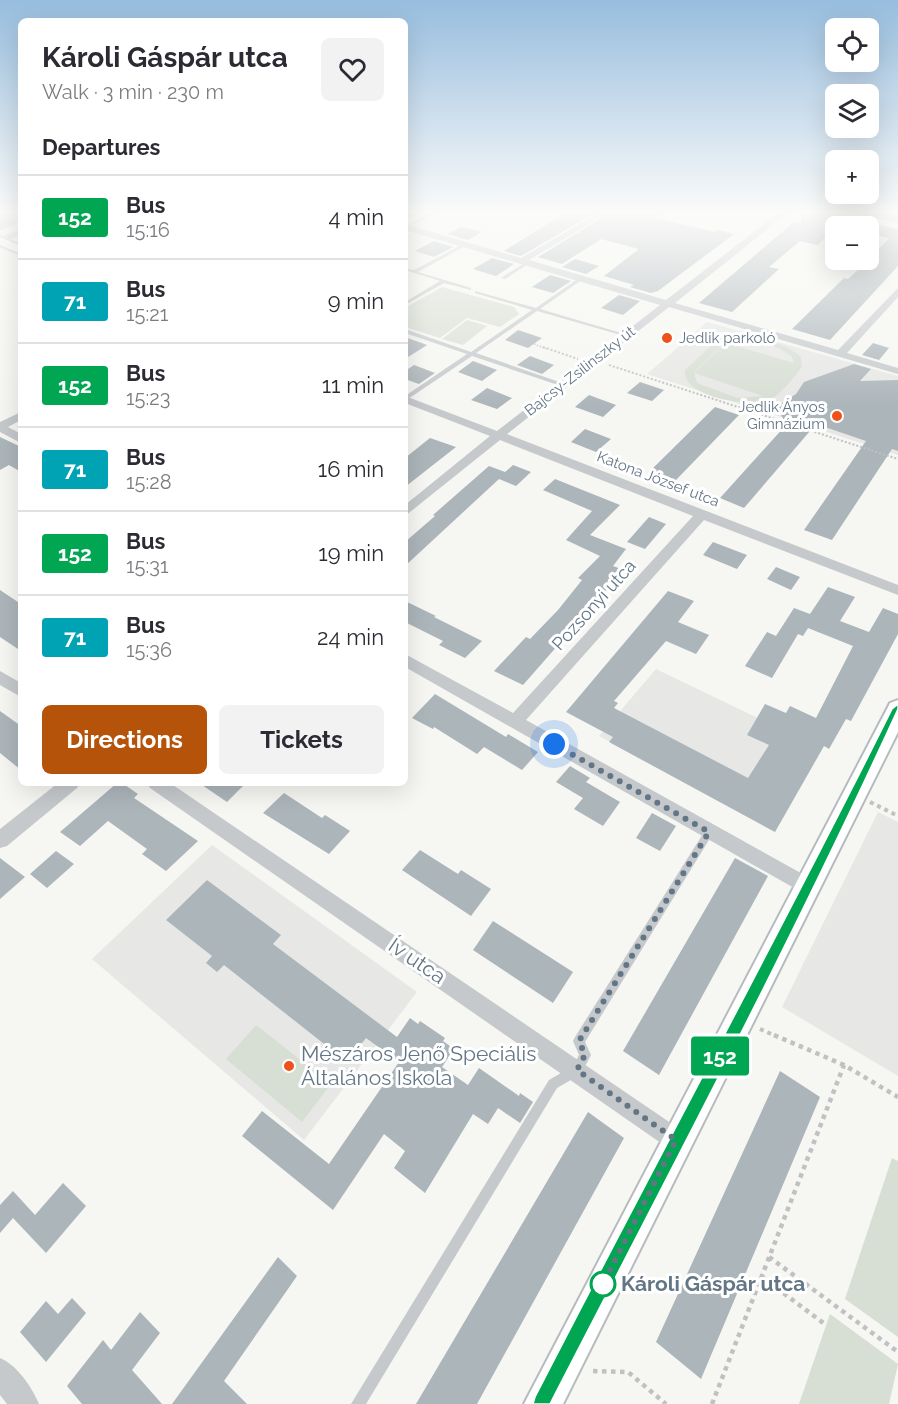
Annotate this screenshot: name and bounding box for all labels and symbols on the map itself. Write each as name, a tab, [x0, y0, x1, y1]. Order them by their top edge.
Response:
street label: Bajcsy-Zsilinszky út	[521, 322, 639, 420]
place label: Jedlik parkoló	[679, 329, 776, 347]
marker: Jedlik parkoló	[660, 331, 674, 345]
place label: Jedlik Ányos Gimnázium	[738, 398, 825, 433]
marker: Jedlik Ányos Gimnázium	[830, 409, 844, 423]
street label: Katona József utca	[594, 447, 722, 511]
street label: Pozsonyi utca	[547, 555, 640, 654]
your location	[539, 729, 569, 759]
street label: Ív utca	[384, 932, 451, 989]
line badge: 152	[686, 1036, 754, 1076]
place label: Mészáros Jenő Speciális Általános Iskola	[301, 1041, 536, 1090]
marker: Mészáros Jenő Speciális Általános Iskola	[282, 1059, 296, 1073]
marker: Károli Gáspár utca	[590, 1271, 616, 1297]
place label: Károli Gáspár utca	[621, 1271, 805, 1296]

